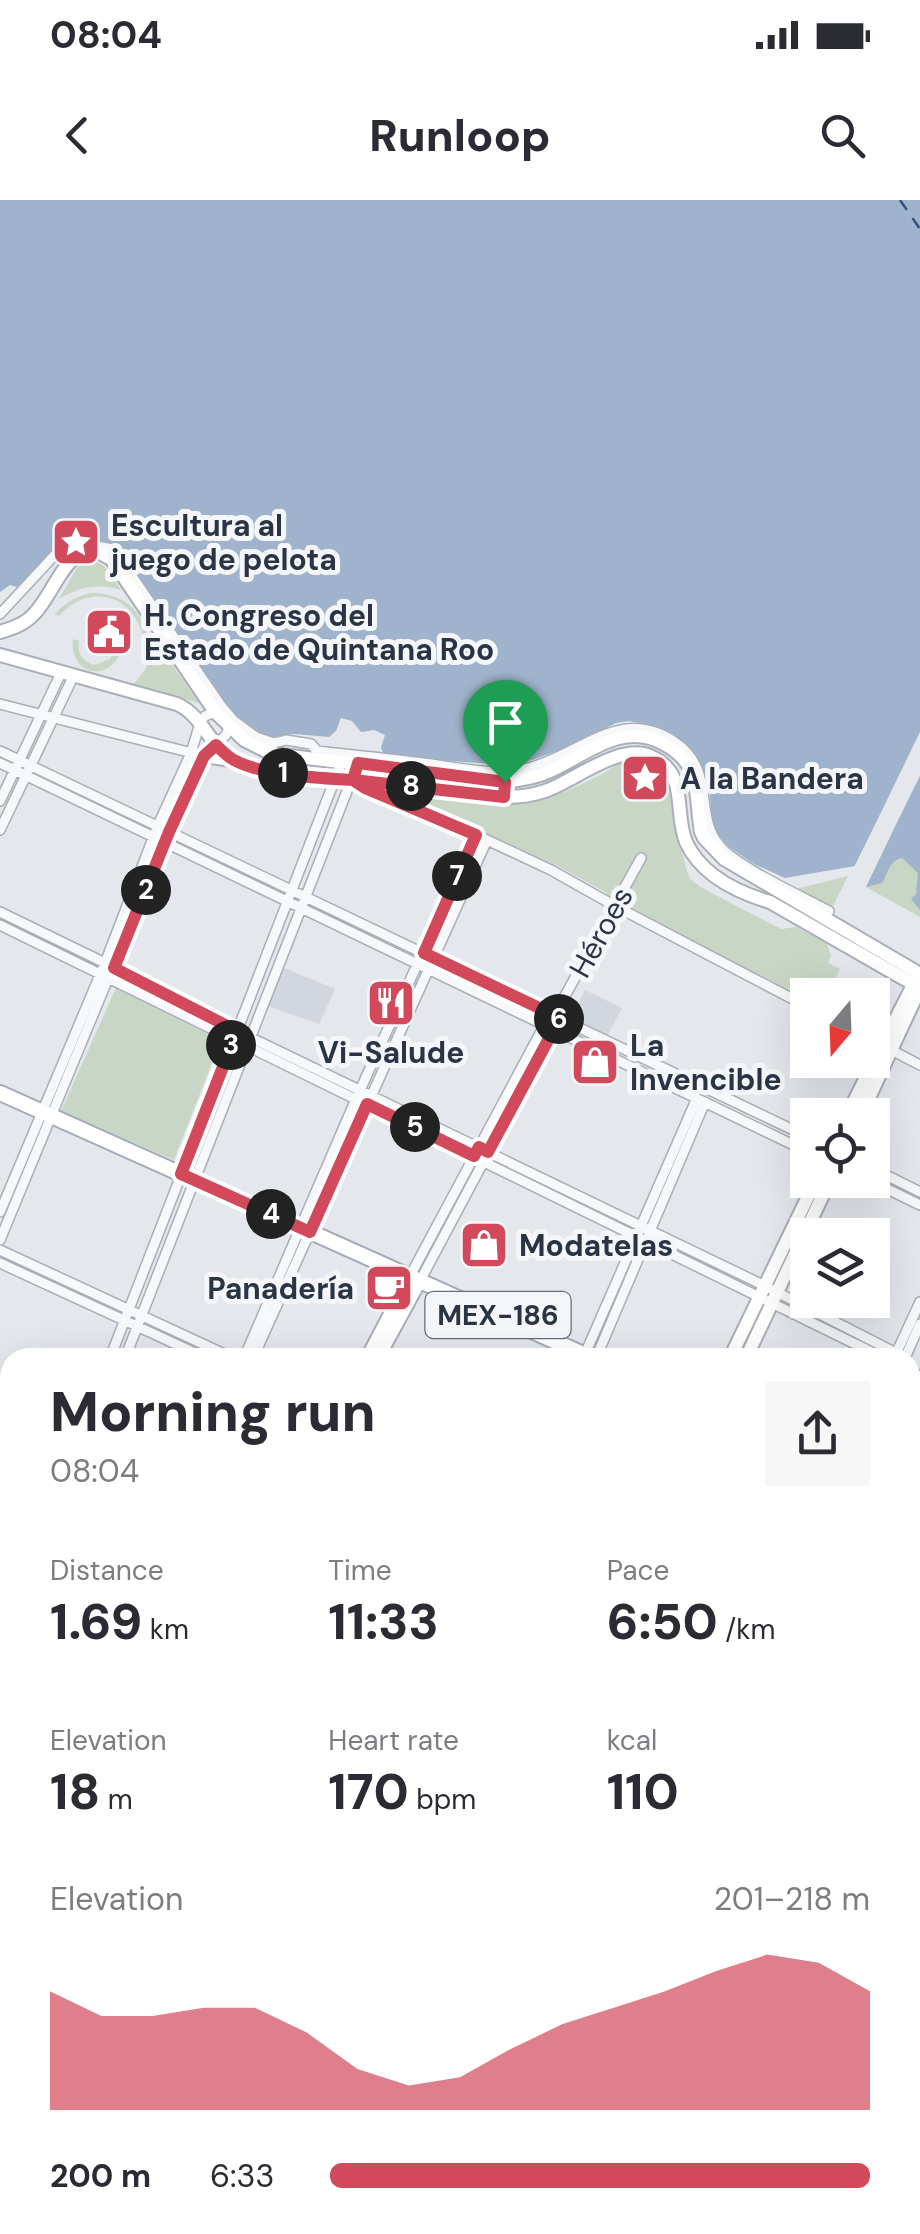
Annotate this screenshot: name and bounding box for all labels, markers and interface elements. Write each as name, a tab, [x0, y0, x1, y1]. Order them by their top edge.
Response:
text: 08:04	[50, 10, 162, 60]
text: Runloop	[369, 106, 551, 165]
icon: back	[50, 108, 105, 163]
icon: search	[815, 108, 870, 163]
place label: Escultura al juego de pelota	[110, 506, 337, 579]
place icon: Escultura al juego de pelota	[50, 516, 102, 568]
place label: H. Congreso del Estado de Quintana Roo	[144, 596, 494, 669]
public building icon: H. Congreso del Estado de Quintana Roo	[83, 606, 135, 658]
pin	[463, 680, 548, 783]
icon: arrive	[478, 695, 533, 750]
pin: 1	[258, 748, 308, 798]
place icon: A la Bandera	[619, 752, 671, 804]
text: 1	[278, 754, 288, 791]
place label: A la Bandera	[680, 759, 864, 798]
pin: 8	[386, 761, 436, 811]
text: 8	[402, 767, 420, 804]
pin: 7	[432, 851, 482, 901]
text: 7	[449, 857, 465, 894]
pin: 2	[121, 865, 171, 915]
text: 2	[138, 871, 154, 908]
street label: Héroes	[560, 880, 642, 984]
restaurant icon: Vi-Salude	[365, 977, 417, 1029]
north arrow	[790, 978, 890, 1078]
map controls	[790, 978, 890, 1318]
pin: 6	[534, 994, 584, 1044]
text: 6	[550, 1000, 568, 1037]
pin: 3	[206, 1020, 256, 1070]
text: 3	[223, 1026, 239, 1063]
place label: La Invencible	[630, 1026, 782, 1099]
place label: Vi-Salude	[318, 1033, 464, 1072]
shop icon: La Invencible	[569, 1036, 621, 1088]
button: locate	[790, 1098, 890, 1198]
pin: 5	[390, 1102, 440, 1152]
text: 5	[406, 1108, 424, 1145]
pin: 4	[246, 1189, 296, 1239]
text: 4	[262, 1195, 280, 1232]
button: layers	[790, 1218, 890, 1318]
shop icon: Modatelas	[458, 1219, 510, 1271]
place label: Modatelas	[519, 1226, 673, 1265]
cafe icon: Panadería	[363, 1262, 415, 1314]
place label: Panadería	[207, 1269, 354, 1308]
road number: MEX-186	[426, 1292, 570, 1338]
text: Morning run	[50, 1376, 376, 1448]
button: share	[765, 1381, 870, 1486]
text: 08:04	[50, 1450, 139, 1492]
text: Distance	[50, 1552, 164, 1589]
text: Time	[328, 1552, 392, 1589]
text: Pace	[607, 1552, 669, 1589]
text: 1.69	[50, 1589, 142, 1655]
text: 11:33	[328, 1589, 439, 1655]
text: 6:50	[607, 1589, 718, 1655]
text: km	[142, 1611, 189, 1648]
text: /km	[718, 1611, 775, 1648]
text: Elevation	[50, 1722, 167, 1759]
text: Heart rate	[328, 1722, 459, 1759]
text: kcal	[607, 1722, 657, 1759]
text: 18	[50, 1759, 100, 1825]
text: 170	[328, 1759, 409, 1825]
text: 110	[607, 1759, 679, 1825]
text: m	[100, 1781, 133, 1818]
text: bpm	[409, 1781, 476, 1818]
text: Elevation	[50, 1878, 183, 1920]
text: 201–218 m	[714, 1878, 870, 1920]
text: 200 m	[50, 2155, 151, 2197]
text: 6:33	[210, 2155, 274, 2197]

